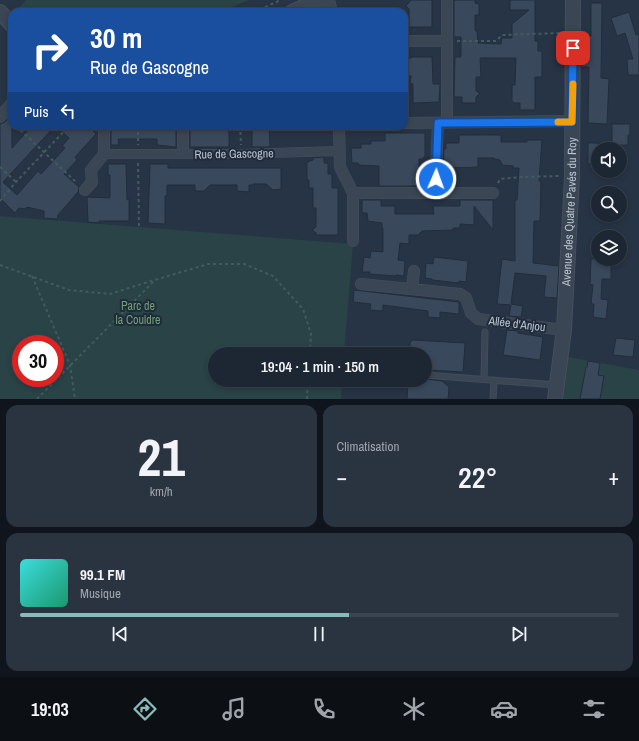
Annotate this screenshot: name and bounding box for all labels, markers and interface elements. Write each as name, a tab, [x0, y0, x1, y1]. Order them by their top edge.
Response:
text: 30 m	[90, 19, 142, 57]
icon: right	[24, 24, 76, 76]
pin	[556, 31, 590, 65]
icon: arrive	[562, 37, 584, 59]
text: Rue de Gascogne	[90, 55, 209, 80]
icon: left	[57, 100, 79, 122]
text: Puis	[24, 101, 49, 122]
street label: Avenue des Quatre Pavés du Roy	[558, 137, 580, 288]
map controls	[591, 142, 627, 266]
button: sound	[591, 142, 627, 178]
street label: Rue de Gascogne	[194, 145, 274, 163]
position arrow	[415, 158, 457, 200]
button: search	[591, 186, 627, 222]
button: layers	[591, 230, 627, 266]
park label: Parc de la Couldre	[116, 298, 160, 328]
street label: Allée d'Anjou	[487, 312, 546, 335]
speed limit sign: 30	[12, 335, 64, 387]
text: 19:04 · 1 min · 150 m	[261, 356, 379, 377]
text: 21	[138, 422, 185, 492]
text: Climatisation	[337, 438, 399, 455]
text: 22°	[458, 457, 497, 497]
text: −	[337, 462, 347, 492]
text: +	[608, 462, 619, 492]
text: km/h	[150, 483, 173, 500]
text: 99.1 FM	[80, 564, 125, 585]
text: Musique	[80, 585, 121, 602]
icon: previous	[109, 623, 131, 645]
icon: pause	[308, 623, 330, 645]
icon: next	[508, 623, 530, 645]
icon: directions	[131, 695, 159, 723]
icon: music	[220, 695, 248, 723]
icon: phone	[310, 695, 338, 723]
icon: climate	[400, 695, 428, 723]
icon: car	[490, 695, 518, 723]
icon: filters	[580, 695, 608, 723]
text: 19:03	[31, 697, 69, 722]

